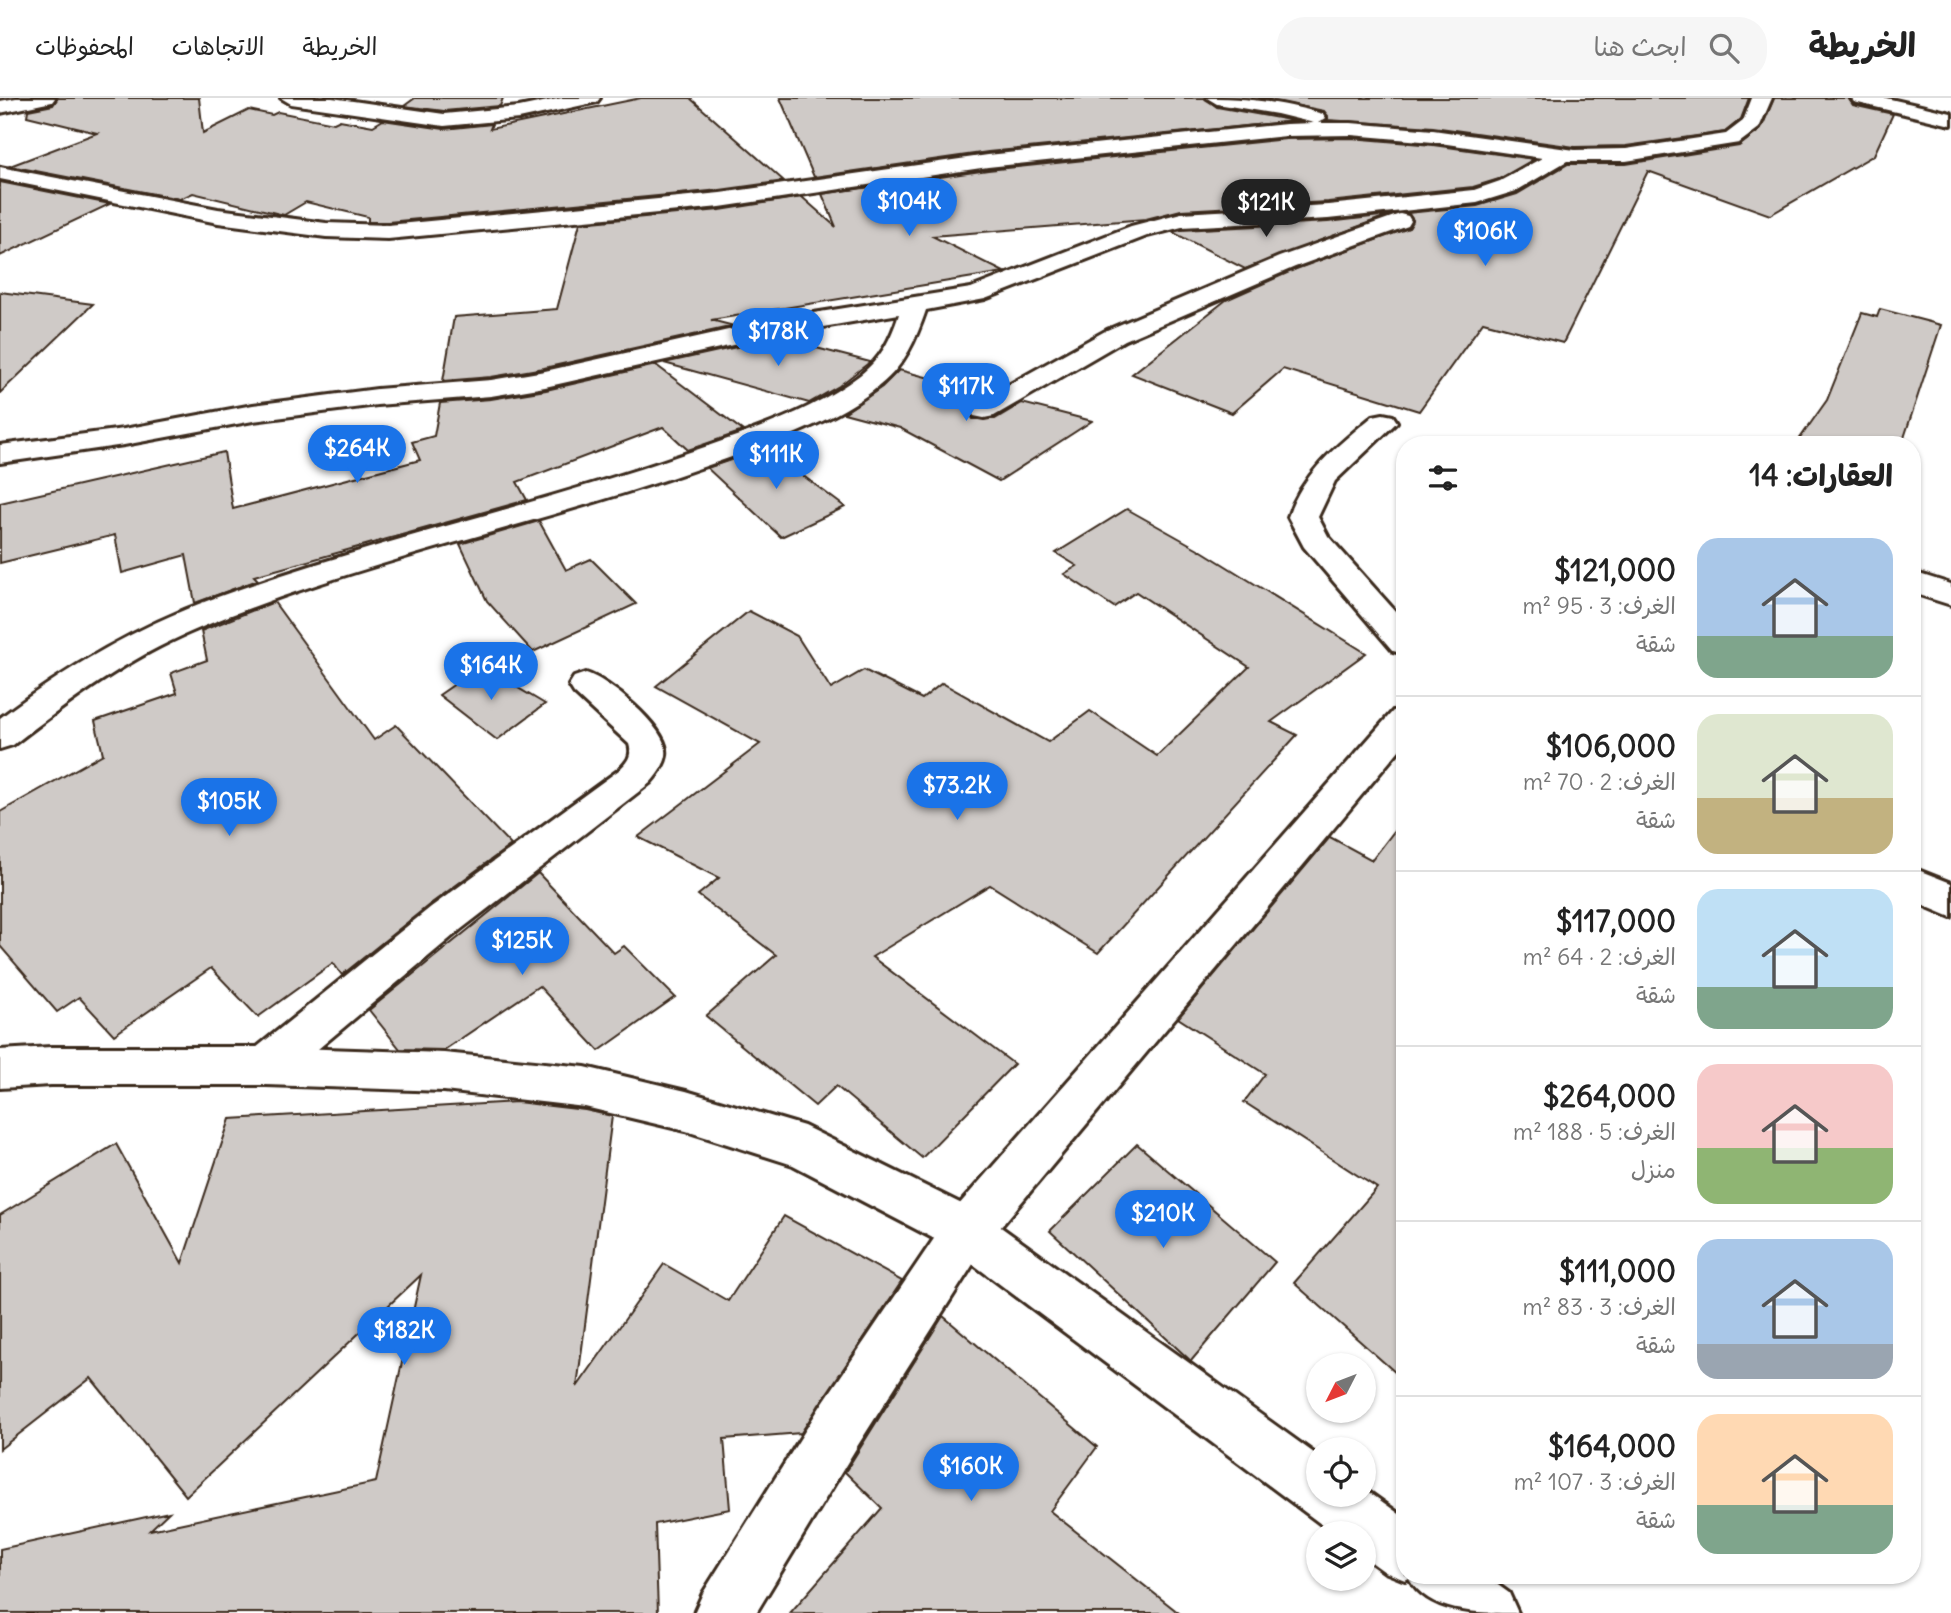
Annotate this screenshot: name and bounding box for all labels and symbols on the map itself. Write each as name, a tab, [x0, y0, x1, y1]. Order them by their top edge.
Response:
pin: $104K	[860, 178, 958, 238]
pin: $121K	[1217, 180, 1315, 239]
pin: $106K	[1436, 208, 1534, 268]
pin: $178K	[729, 308, 827, 368]
pin: $117K	[917, 364, 1015, 423]
pin: $264K	[308, 426, 406, 485]
pin: $111K	[727, 432, 825, 491]
pin: $164K	[442, 642, 540, 702]
pin: $73.2K	[900, 762, 1014, 822]
pin: $105K	[180, 778, 278, 838]
pin: $125K	[473, 918, 571, 977]
pin: $210K	[1114, 1190, 1212, 1250]
pin: $182K	[355, 1308, 453, 1367]
north arrow	[1306, 1353, 1376, 1423]
pin: $160K	[922, 1444, 1020, 1503]

